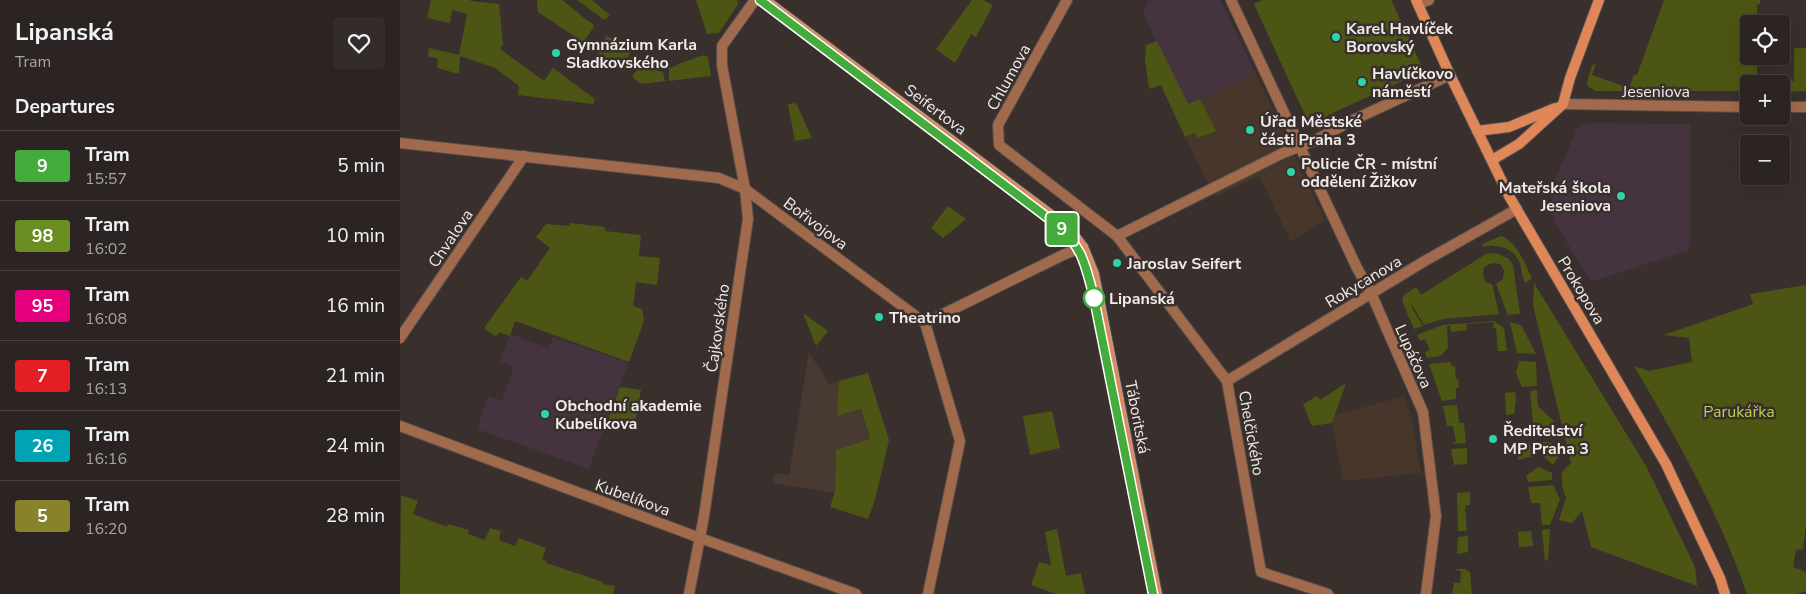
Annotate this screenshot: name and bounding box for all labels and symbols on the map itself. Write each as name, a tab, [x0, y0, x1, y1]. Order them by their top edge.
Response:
place label: Karel Havlíček Borovský	[1346, 18, 1453, 58]
marker: Karel Havlíček Borovský	[1330, 31, 1342, 43]
place label: Gymnázium Karla Sladkovského	[566, 34, 697, 74]
street label: Chlumova	[982, 40, 1036, 115]
marker: Gymnázium Karla Sladkovského	[550, 47, 562, 59]
place label: Havlíčkovo náměstí	[1372, 63, 1453, 103]
marker: Havlíčkovo náměstí	[1356, 76, 1368, 88]
street label: Seifertova	[900, 79, 971, 140]
street label: Jeseniova	[1621, 81, 1690, 103]
place label: Úřad Městské části Praha 3	[1260, 111, 1362, 151]
marker: Úřad Městské části Praha 3	[1244, 124, 1256, 136]
place label: Policie ČR - místní oddělení Žižkov	[1301, 153, 1438, 193]
marker: Policie ČR - místní oddělení Žižkov	[1285, 166, 1297, 178]
place label: Mateřská škola Jeseniova	[1499, 177, 1611, 217]
marker: Mateřská škola Jeseniova	[1615, 190, 1627, 202]
street label: Bořivojova	[779, 192, 852, 255]
street label: Chvalova	[423, 205, 478, 272]
line badge: 9	[1046, 213, 1078, 245]
street label: Rokycanova	[1321, 250, 1406, 313]
street label: Prokopova	[1552, 252, 1610, 329]
place label: Jaroslav Seifert	[1126, 253, 1242, 275]
marker: Jaroslav Seifert	[1111, 257, 1123, 269]
street label: Čajkovského	[701, 282, 735, 374]
marker: Lipanská	[1083, 287, 1105, 309]
place label: Lipanská	[1109, 288, 1175, 310]
place label: Theatrino	[889, 307, 961, 329]
marker: Theatrino	[873, 311, 885, 323]
street label: Lupáčova	[1389, 321, 1437, 392]
street label: Táboritská	[1119, 379, 1155, 456]
street label: Chelčického	[1233, 389, 1269, 477]
place label: Obchodní akademie Kubelíkova	[555, 395, 702, 435]
park label: Parukářka	[1703, 401, 1775, 423]
marker: Obchodní akademie Kubelíkova	[539, 408, 551, 420]
place label: Ředitelství MP Praha 3	[1503, 420, 1589, 460]
marker: Ředitelství MP Praha 3	[1487, 433, 1499, 445]
street label: Kubelíkova	[592, 474, 673, 522]

